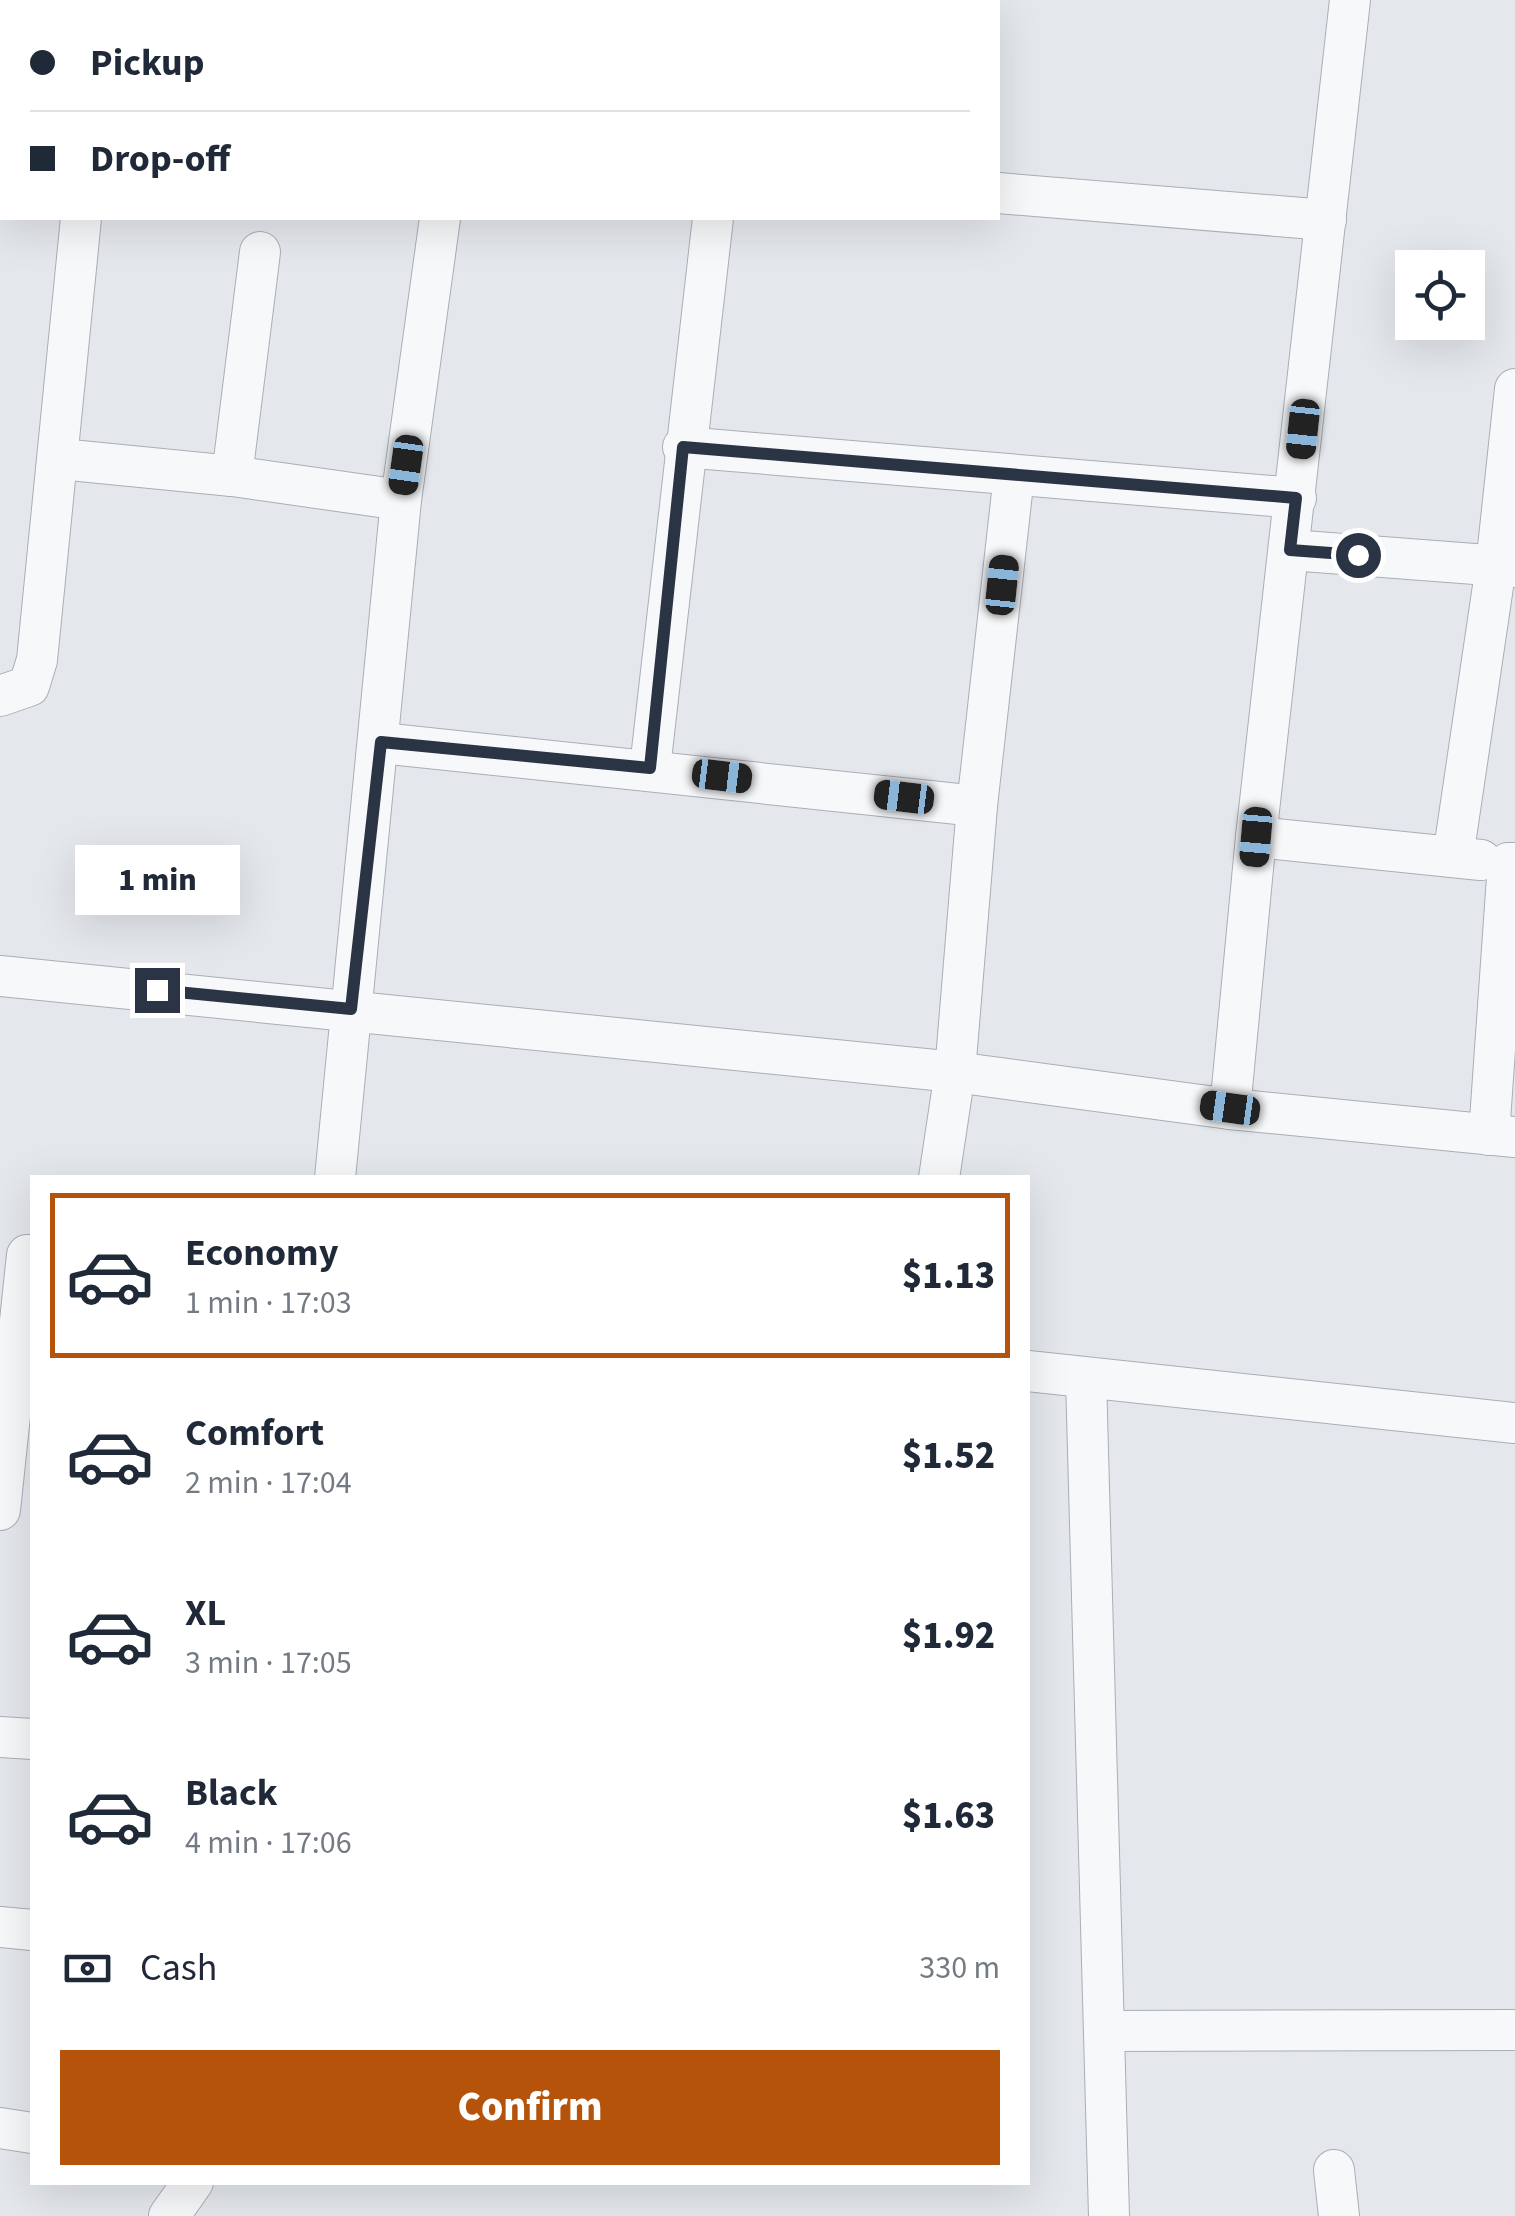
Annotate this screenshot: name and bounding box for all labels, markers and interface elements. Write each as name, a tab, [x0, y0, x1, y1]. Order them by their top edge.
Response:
text: Pickup	[90, 36, 204, 90]
text: Drop-off	[90, 132, 230, 186]
map controls	[1395, 250, 1485, 340]
button: locate	[1395, 250, 1485, 340]
car	[1285, 398, 1321, 460]
car	[387, 433, 425, 497]
route start	[1336, 533, 1381, 578]
car	[984, 554, 1020, 616]
car	[690, 757, 754, 795]
car	[872, 778, 936, 816]
car	[1238, 806, 1274, 868]
callout: 1 min	[74, 845, 240, 915]
text: 1 min	[118, 857, 197, 903]
route end	[135, 968, 180, 1013]
car	[1198, 1089, 1262, 1127]
text: Economy	[185, 1226, 338, 1280]
icon: car	[65, 1231, 155, 1321]
text: $1.13	[902, 1249, 995, 1303]
text: 1 min · 17:03	[185, 1280, 352, 1326]
text: Comfort	[185, 1406, 324, 1460]
icon: car	[65, 1411, 155, 1501]
text: $1.52	[902, 1429, 995, 1483]
text: 2 min · 17:04	[185, 1460, 352, 1506]
text: XL	[185, 1586, 226, 1640]
icon: car	[65, 1591, 155, 1681]
text: $1.92	[902, 1609, 995, 1663]
text: 3 min · 17:05	[185, 1640, 352, 1686]
text: Black	[185, 1766, 278, 1820]
icon: car	[65, 1771, 155, 1861]
text: $1.63	[902, 1789, 995, 1843]
text: 4 min · 17:06	[185, 1820, 352, 1866]
icon: cash	[60, 1941, 115, 1996]
text: Cash	[140, 1941, 217, 1995]
text: 330 m	[919, 1945, 1000, 1991]
button: Confirm	[60, 2050, 1000, 2165]

